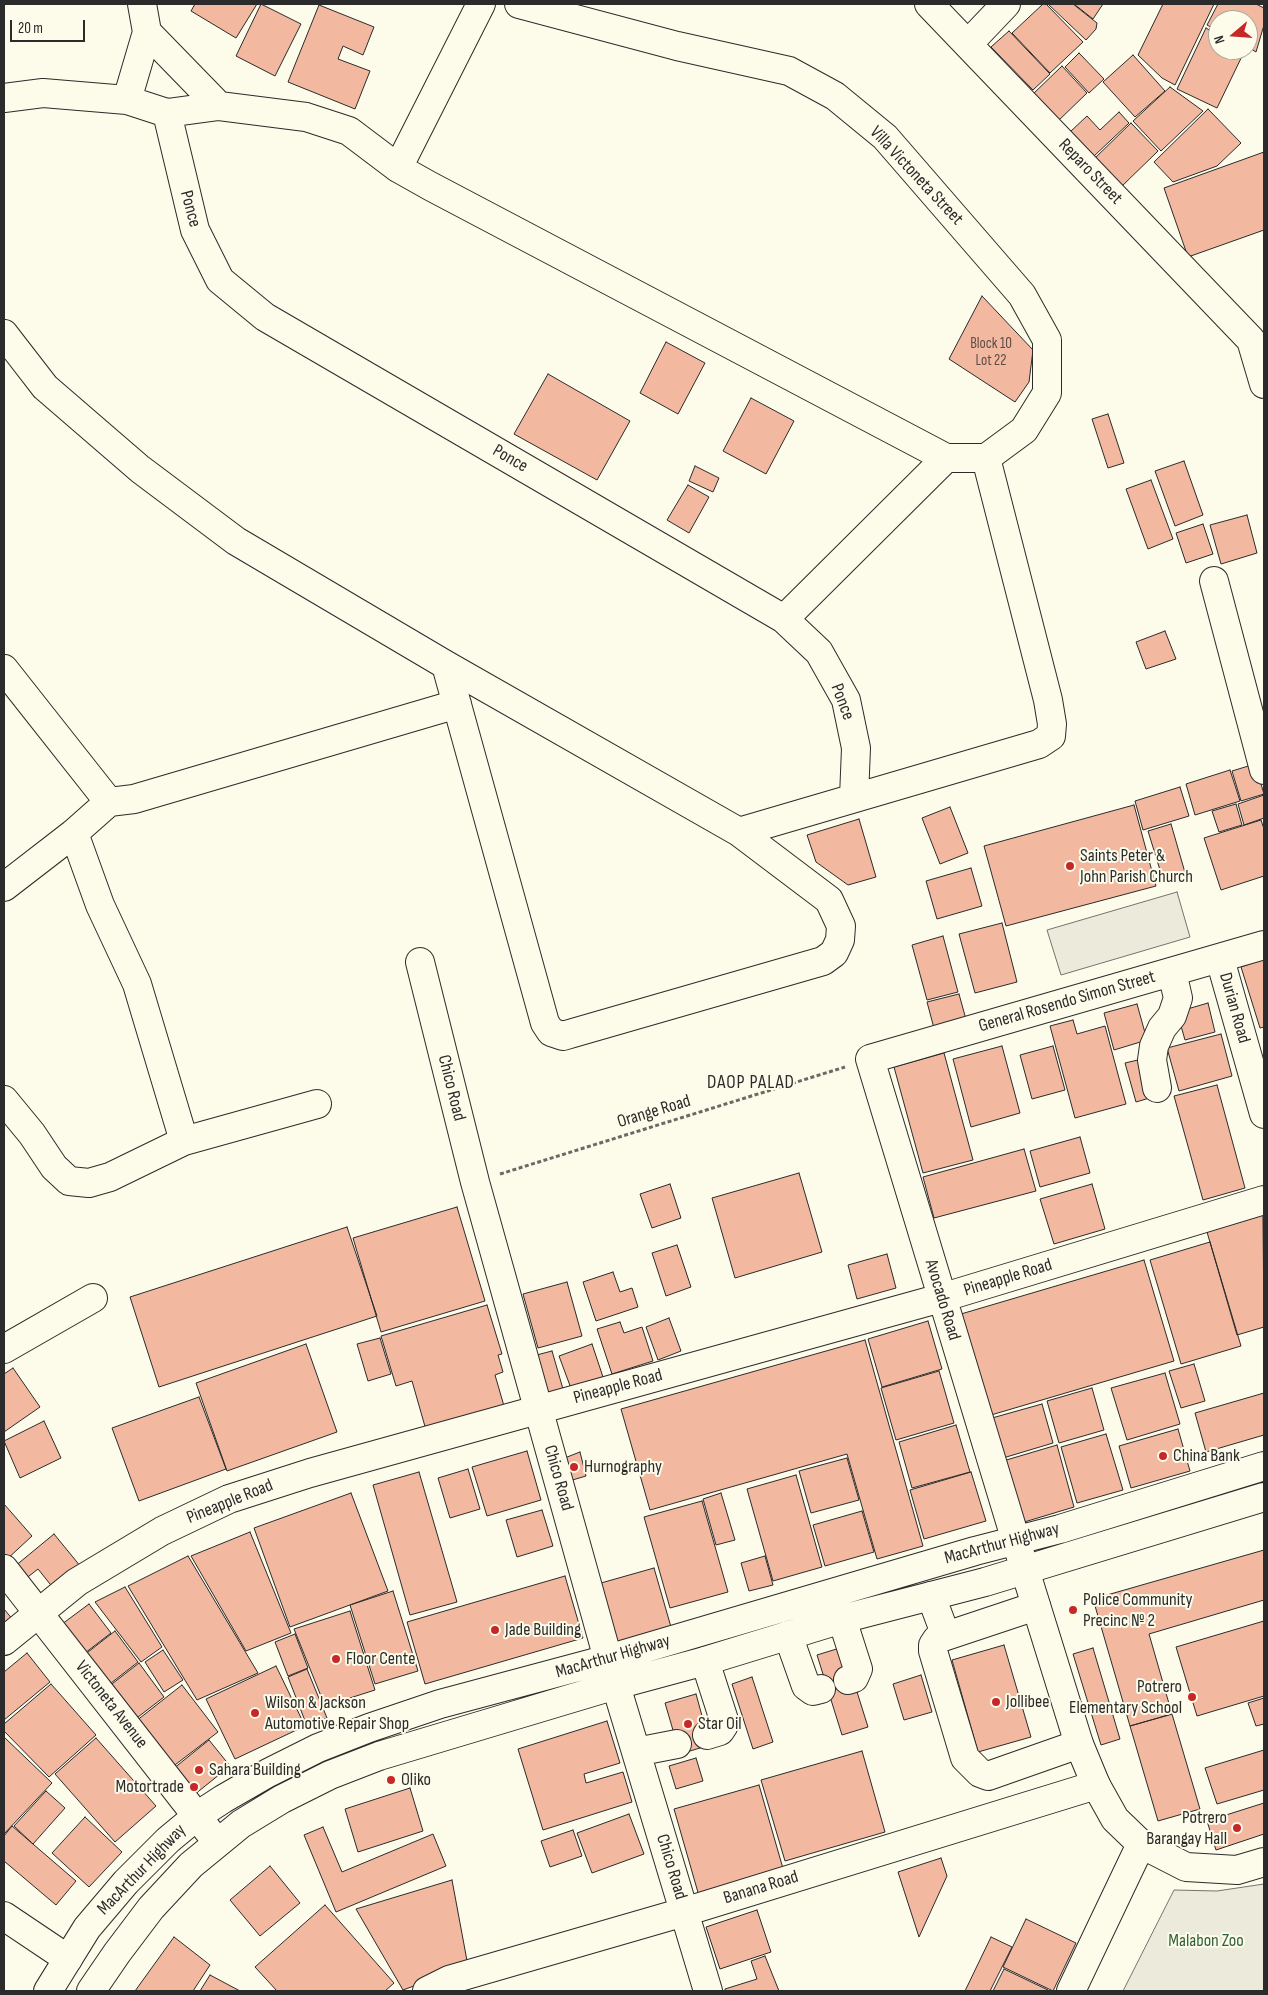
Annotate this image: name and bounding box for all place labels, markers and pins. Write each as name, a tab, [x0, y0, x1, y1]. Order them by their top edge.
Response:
place label: Saints Peter & John Parish Church	[1080, 845, 1193, 888]
marker: Saints Peter & John Parish Church	[1064, 860, 1076, 872]
place label: China Bank	[1173, 1445, 1240, 1467]
marker: China Bank	[1157, 1450, 1169, 1462]
place label: Hurnography	[584, 1456, 662, 1478]
marker: Hurnography	[568, 1461, 580, 1473]
place label: Police Community Precinc № 2	[1083, 1589, 1193, 1632]
marker: Police Community Precinc № 2	[1067, 1604, 1079, 1616]
place label: Jade Building	[505, 1619, 581, 1641]
marker: Jade Building	[489, 1624, 501, 1636]
place label: Floor Cente	[346, 1648, 415, 1670]
marker: Floor Cente	[330, 1653, 342, 1665]
place label: Potrero Elementary School	[1069, 1676, 1182, 1718]
place label: Jollibee	[1006, 1691, 1050, 1713]
marker: Potrero Elementary School	[1186, 1691, 1198, 1703]
place label: Wilson & Jackson Automotive Repair Shop	[265, 1692, 409, 1735]
marker: Jollibee	[990, 1696, 1002, 1708]
marker: Wilson & Jackson Automotive Repair Shop	[249, 1707, 261, 1719]
place label: Star Oil	[698, 1713, 742, 1735]
marker: Star Oil	[682, 1718, 694, 1730]
place label: Sahara Building	[209, 1759, 301, 1781]
marker: Sahara Building	[193, 1764, 205, 1776]
place label: Oliko	[401, 1769, 431, 1791]
marker: Oliko	[385, 1774, 397, 1786]
place label: Motortrade	[116, 1776, 184, 1798]
marker: Motortrade	[188, 1781, 200, 1793]
place label: Potrero Barangay Hall	[1146, 1807, 1227, 1850]
marker: Potrero Barangay Hall	[1231, 1822, 1243, 1834]

